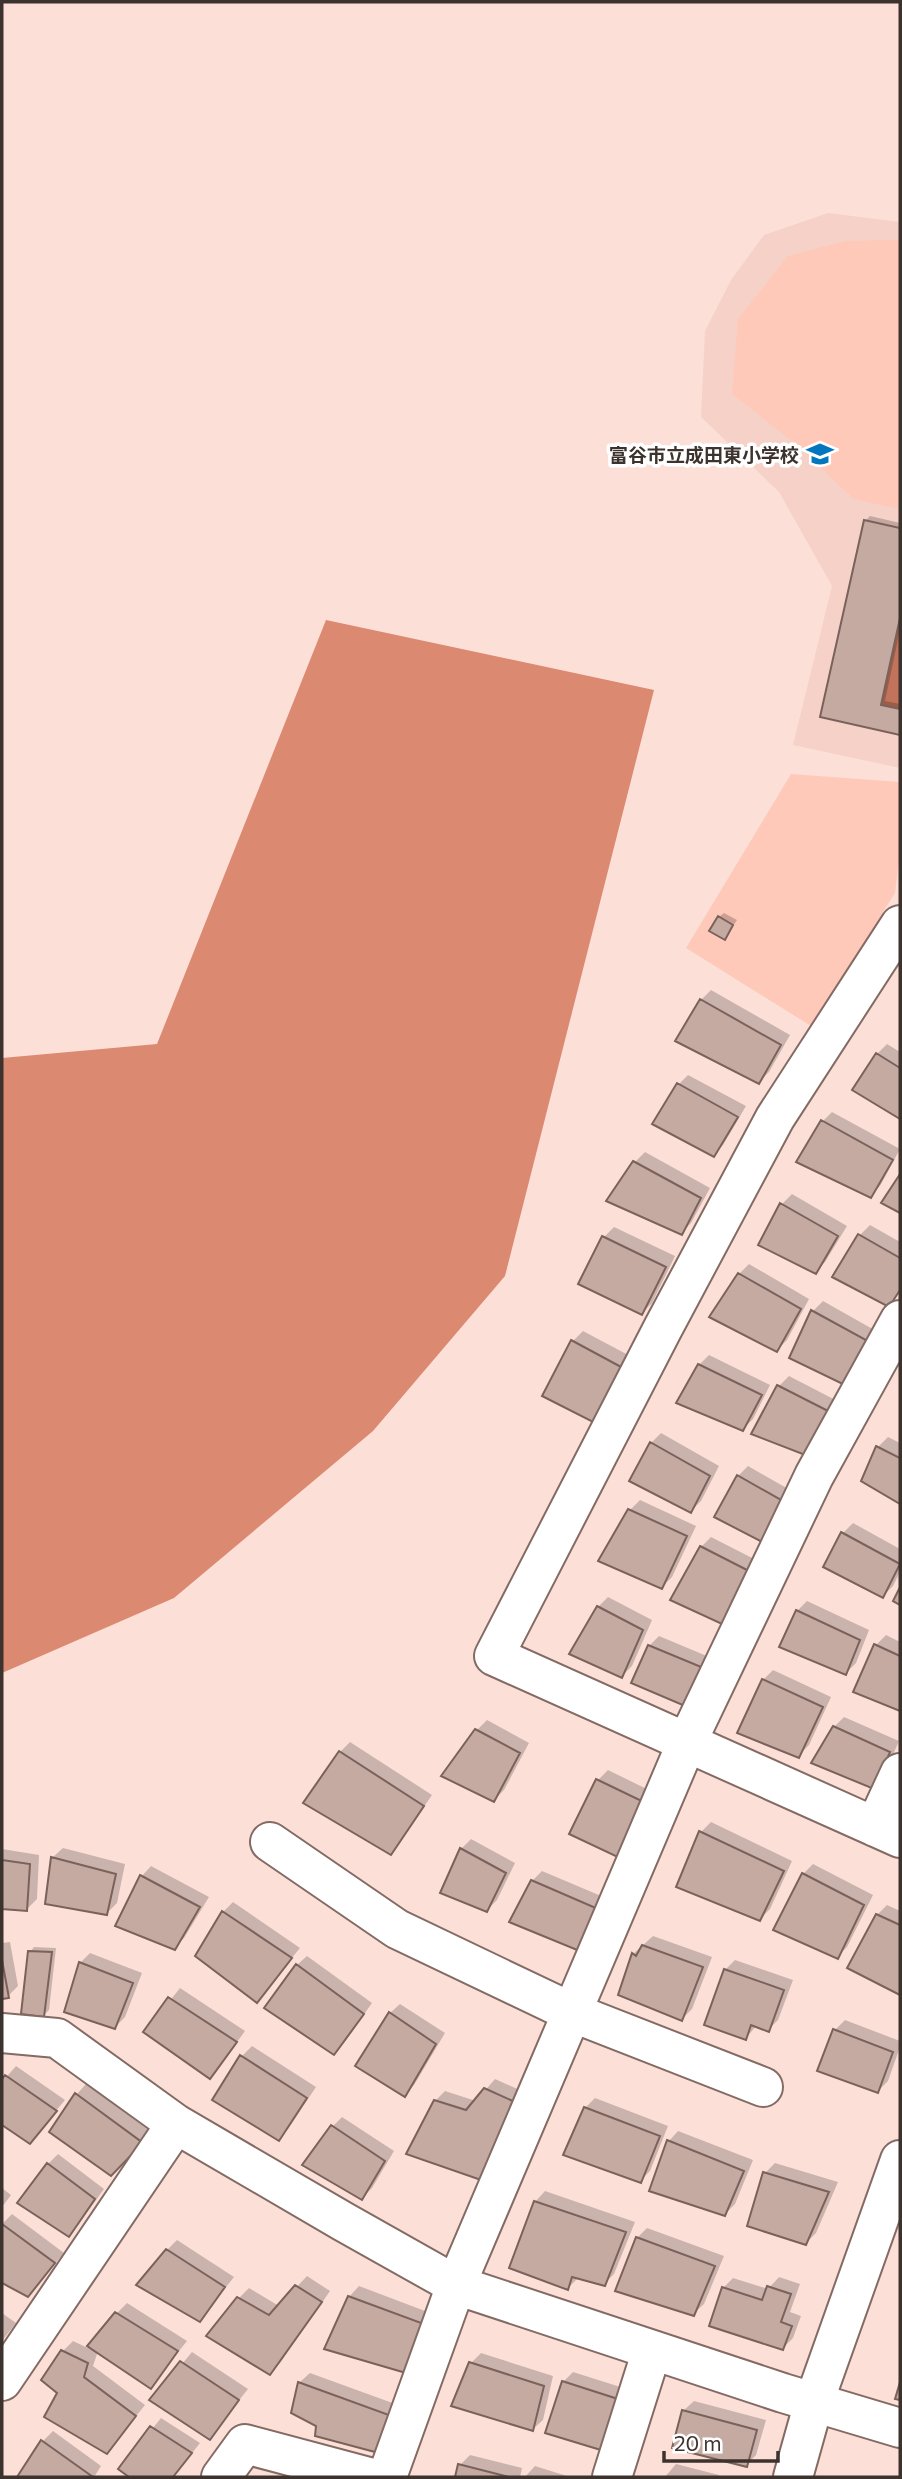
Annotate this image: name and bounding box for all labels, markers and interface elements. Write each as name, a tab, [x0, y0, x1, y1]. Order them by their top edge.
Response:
school or university icon: 富谷市立成田東小学校	[805, 439, 835, 469]
place label: 富谷市立成田東小学校	[609, 443, 799, 466]
scale bar	[664, 2420, 778, 2464]
text: 20 m	[674, 2430, 722, 2455]

